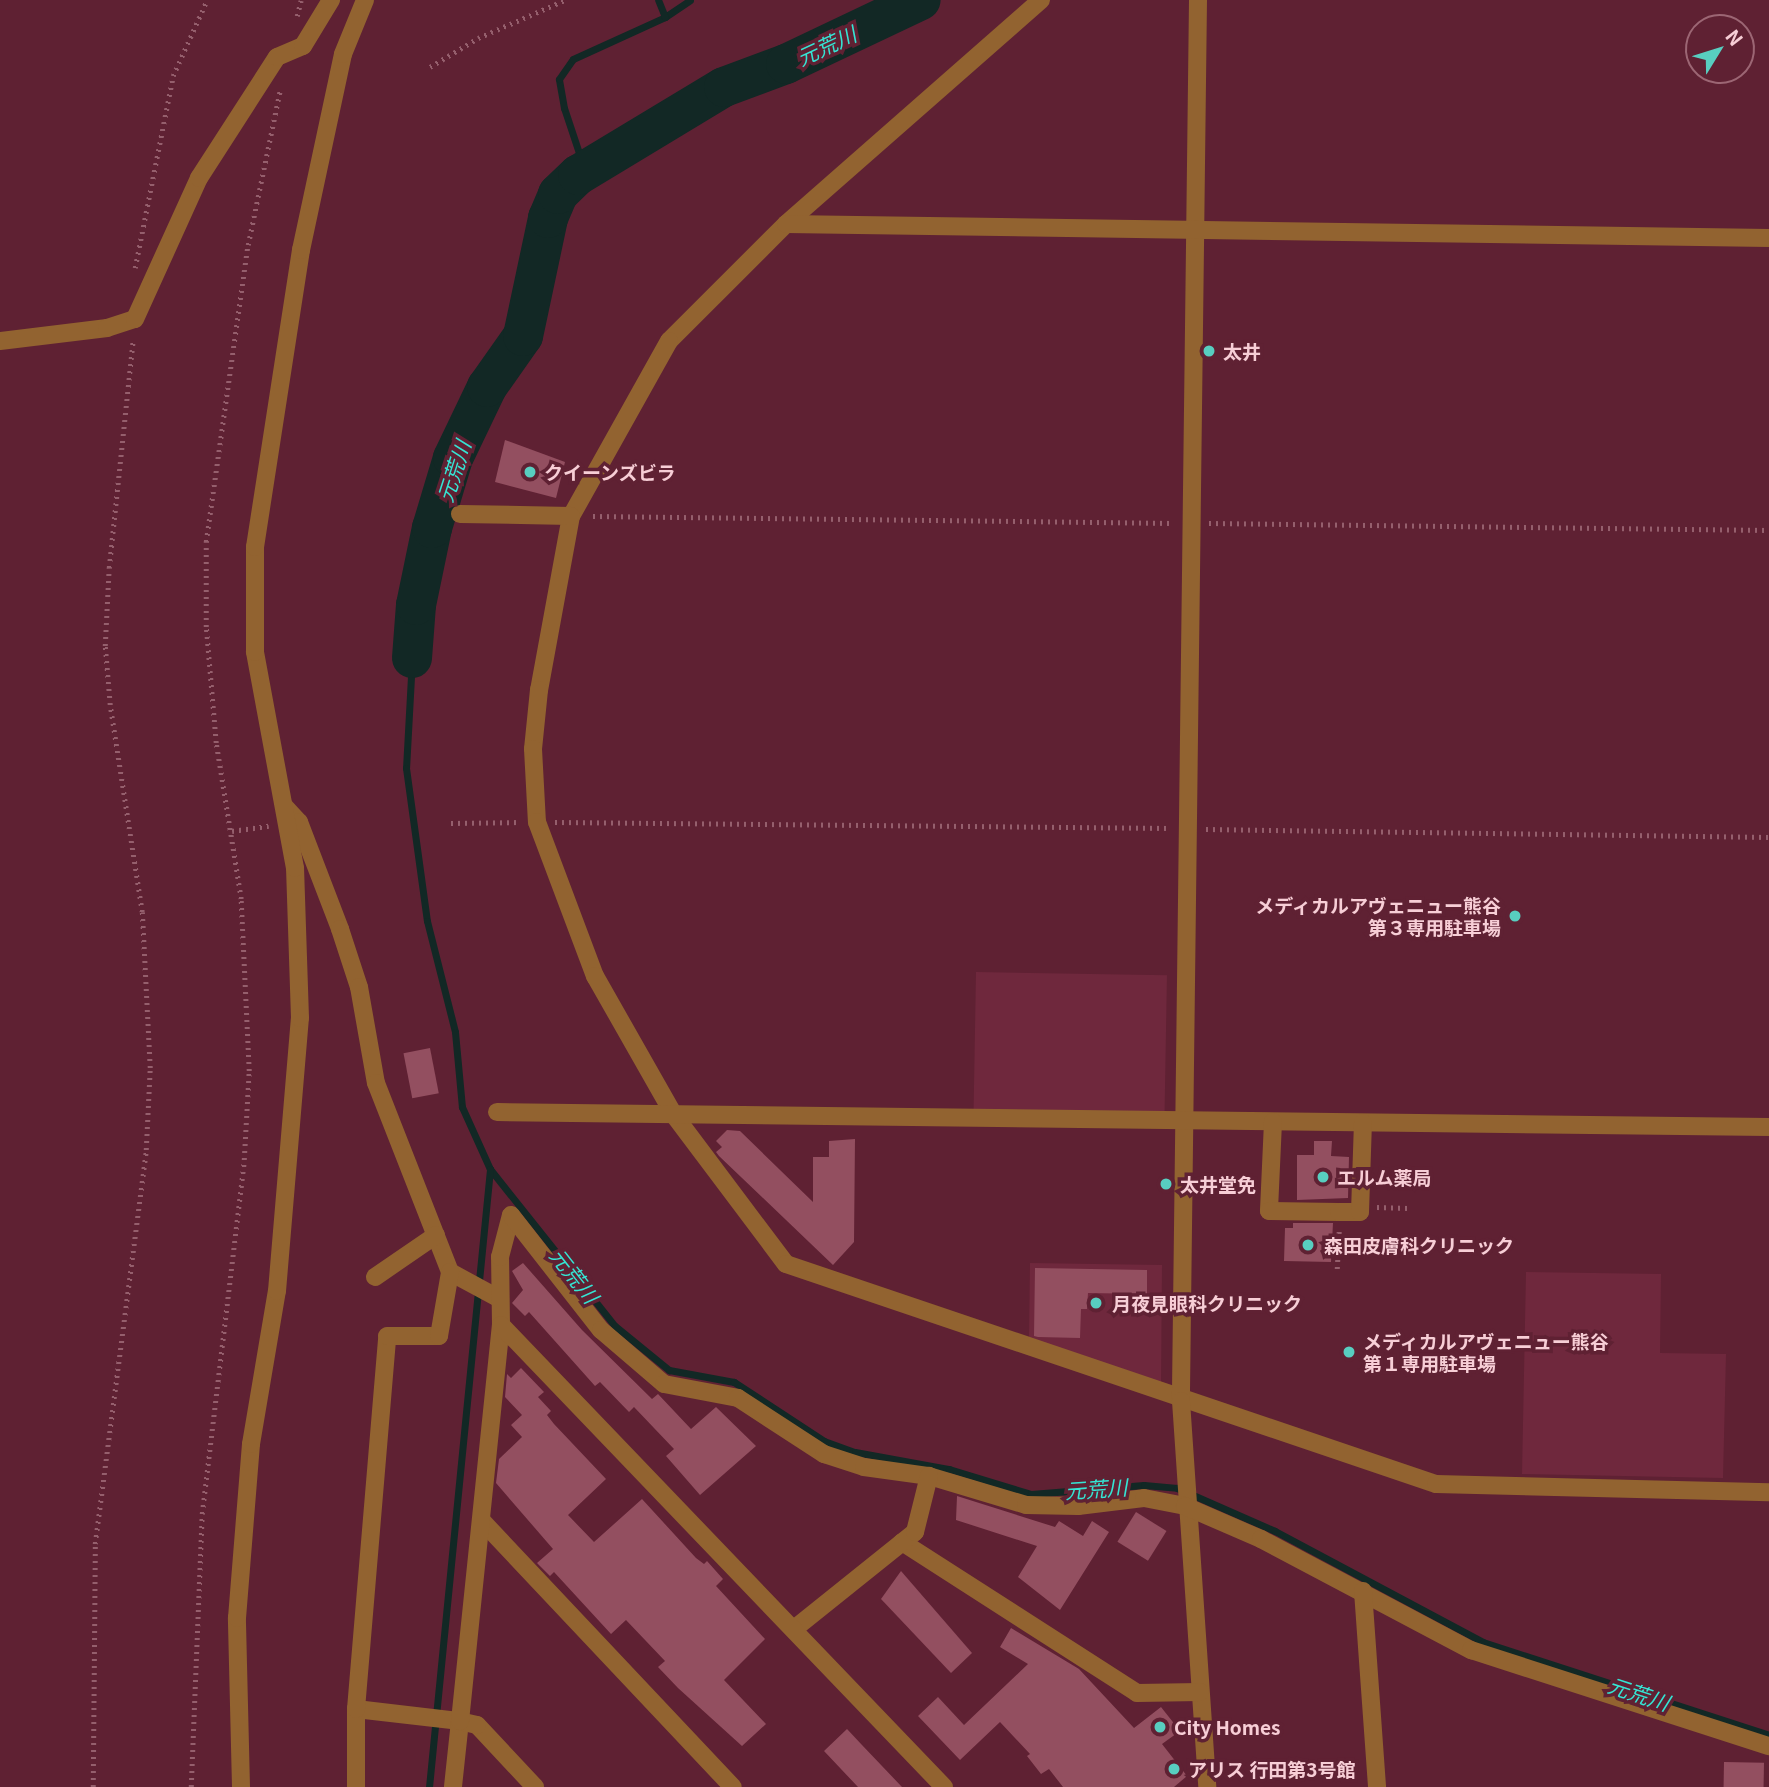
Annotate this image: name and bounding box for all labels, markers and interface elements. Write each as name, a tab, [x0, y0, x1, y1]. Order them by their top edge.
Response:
north arrow	[1685, 14, 1755, 84]
water label: 元荒川	[792, 20, 860, 70]
text: N	[1720, 23, 1750, 51]
place label: 太井	[1223, 340, 1261, 362]
marker: 太井	[1201, 343, 1217, 359]
water label: 元荒川	[431, 437, 475, 505]
place label: クイーンズビラ	[544, 461, 677, 483]
marker: クイーンズビラ	[522, 464, 538, 480]
place label: メディカルアヴェニュー熊谷 第３専用駐車場	[1254, 894, 1501, 938]
marker: メディカルアヴェニュー熊谷 第３専用駐車場	[1507, 908, 1523, 924]
place label: エルム薬局	[1337, 1166, 1432, 1188]
marker: エルム薬局	[1315, 1169, 1331, 1185]
place label: 太井堂免	[1180, 1173, 1256, 1195]
marker: 太井堂免	[1158, 1176, 1174, 1192]
place label: 森田皮膚科クリニック	[1324, 1234, 1514, 1256]
marker: 森田皮膚科クリニック	[1298, 1235, 1318, 1255]
water label: 元荒川	[546, 1242, 604, 1308]
place label: 月夜見眼科クリニック	[1112, 1292, 1302, 1314]
marker: 月夜見眼科クリニック	[1086, 1293, 1106, 1313]
place label: メディカルアヴェニュー熊谷 第１専用駐車場	[1363, 1330, 1610, 1374]
marker: メディカルアヴェニュー熊谷 第１専用駐車場	[1341, 1344, 1357, 1360]
water label: 元荒川	[1064, 1473, 1128, 1503]
water label: 元荒川	[1605, 1671, 1673, 1715]
place label: City Homes	[1174, 1716, 1280, 1738]
marker: City Homes	[1152, 1719, 1168, 1735]
place label: アリス 行田第3号館	[1188, 1758, 1356, 1780]
marker: アリス 行田第3号館	[1166, 1761, 1182, 1777]

